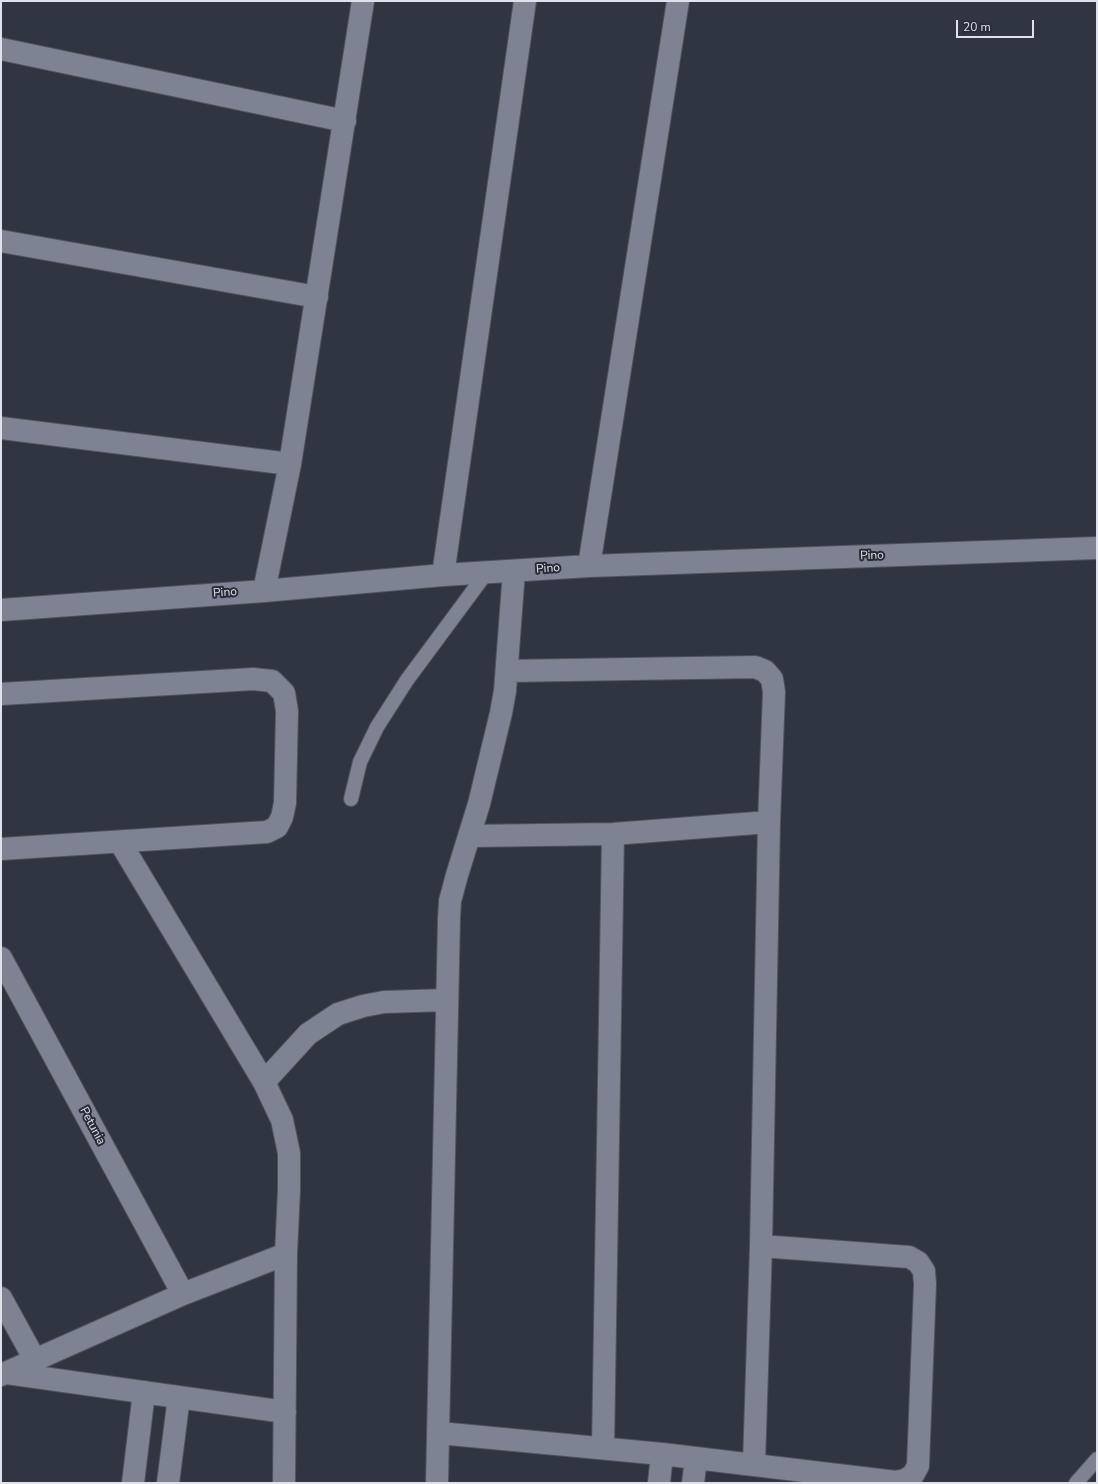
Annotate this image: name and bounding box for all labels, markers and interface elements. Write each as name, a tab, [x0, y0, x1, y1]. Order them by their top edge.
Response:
scale bar	[958, 12, 1036, 38]
text: 20 m	[963, 19, 991, 35]
street label: Pino	[860, 548, 884, 564]
street label: Pino	[536, 561, 560, 577]
street label: Pino	[213, 585, 237, 601]
street label: Petunia	[76, 1105, 108, 1147]

